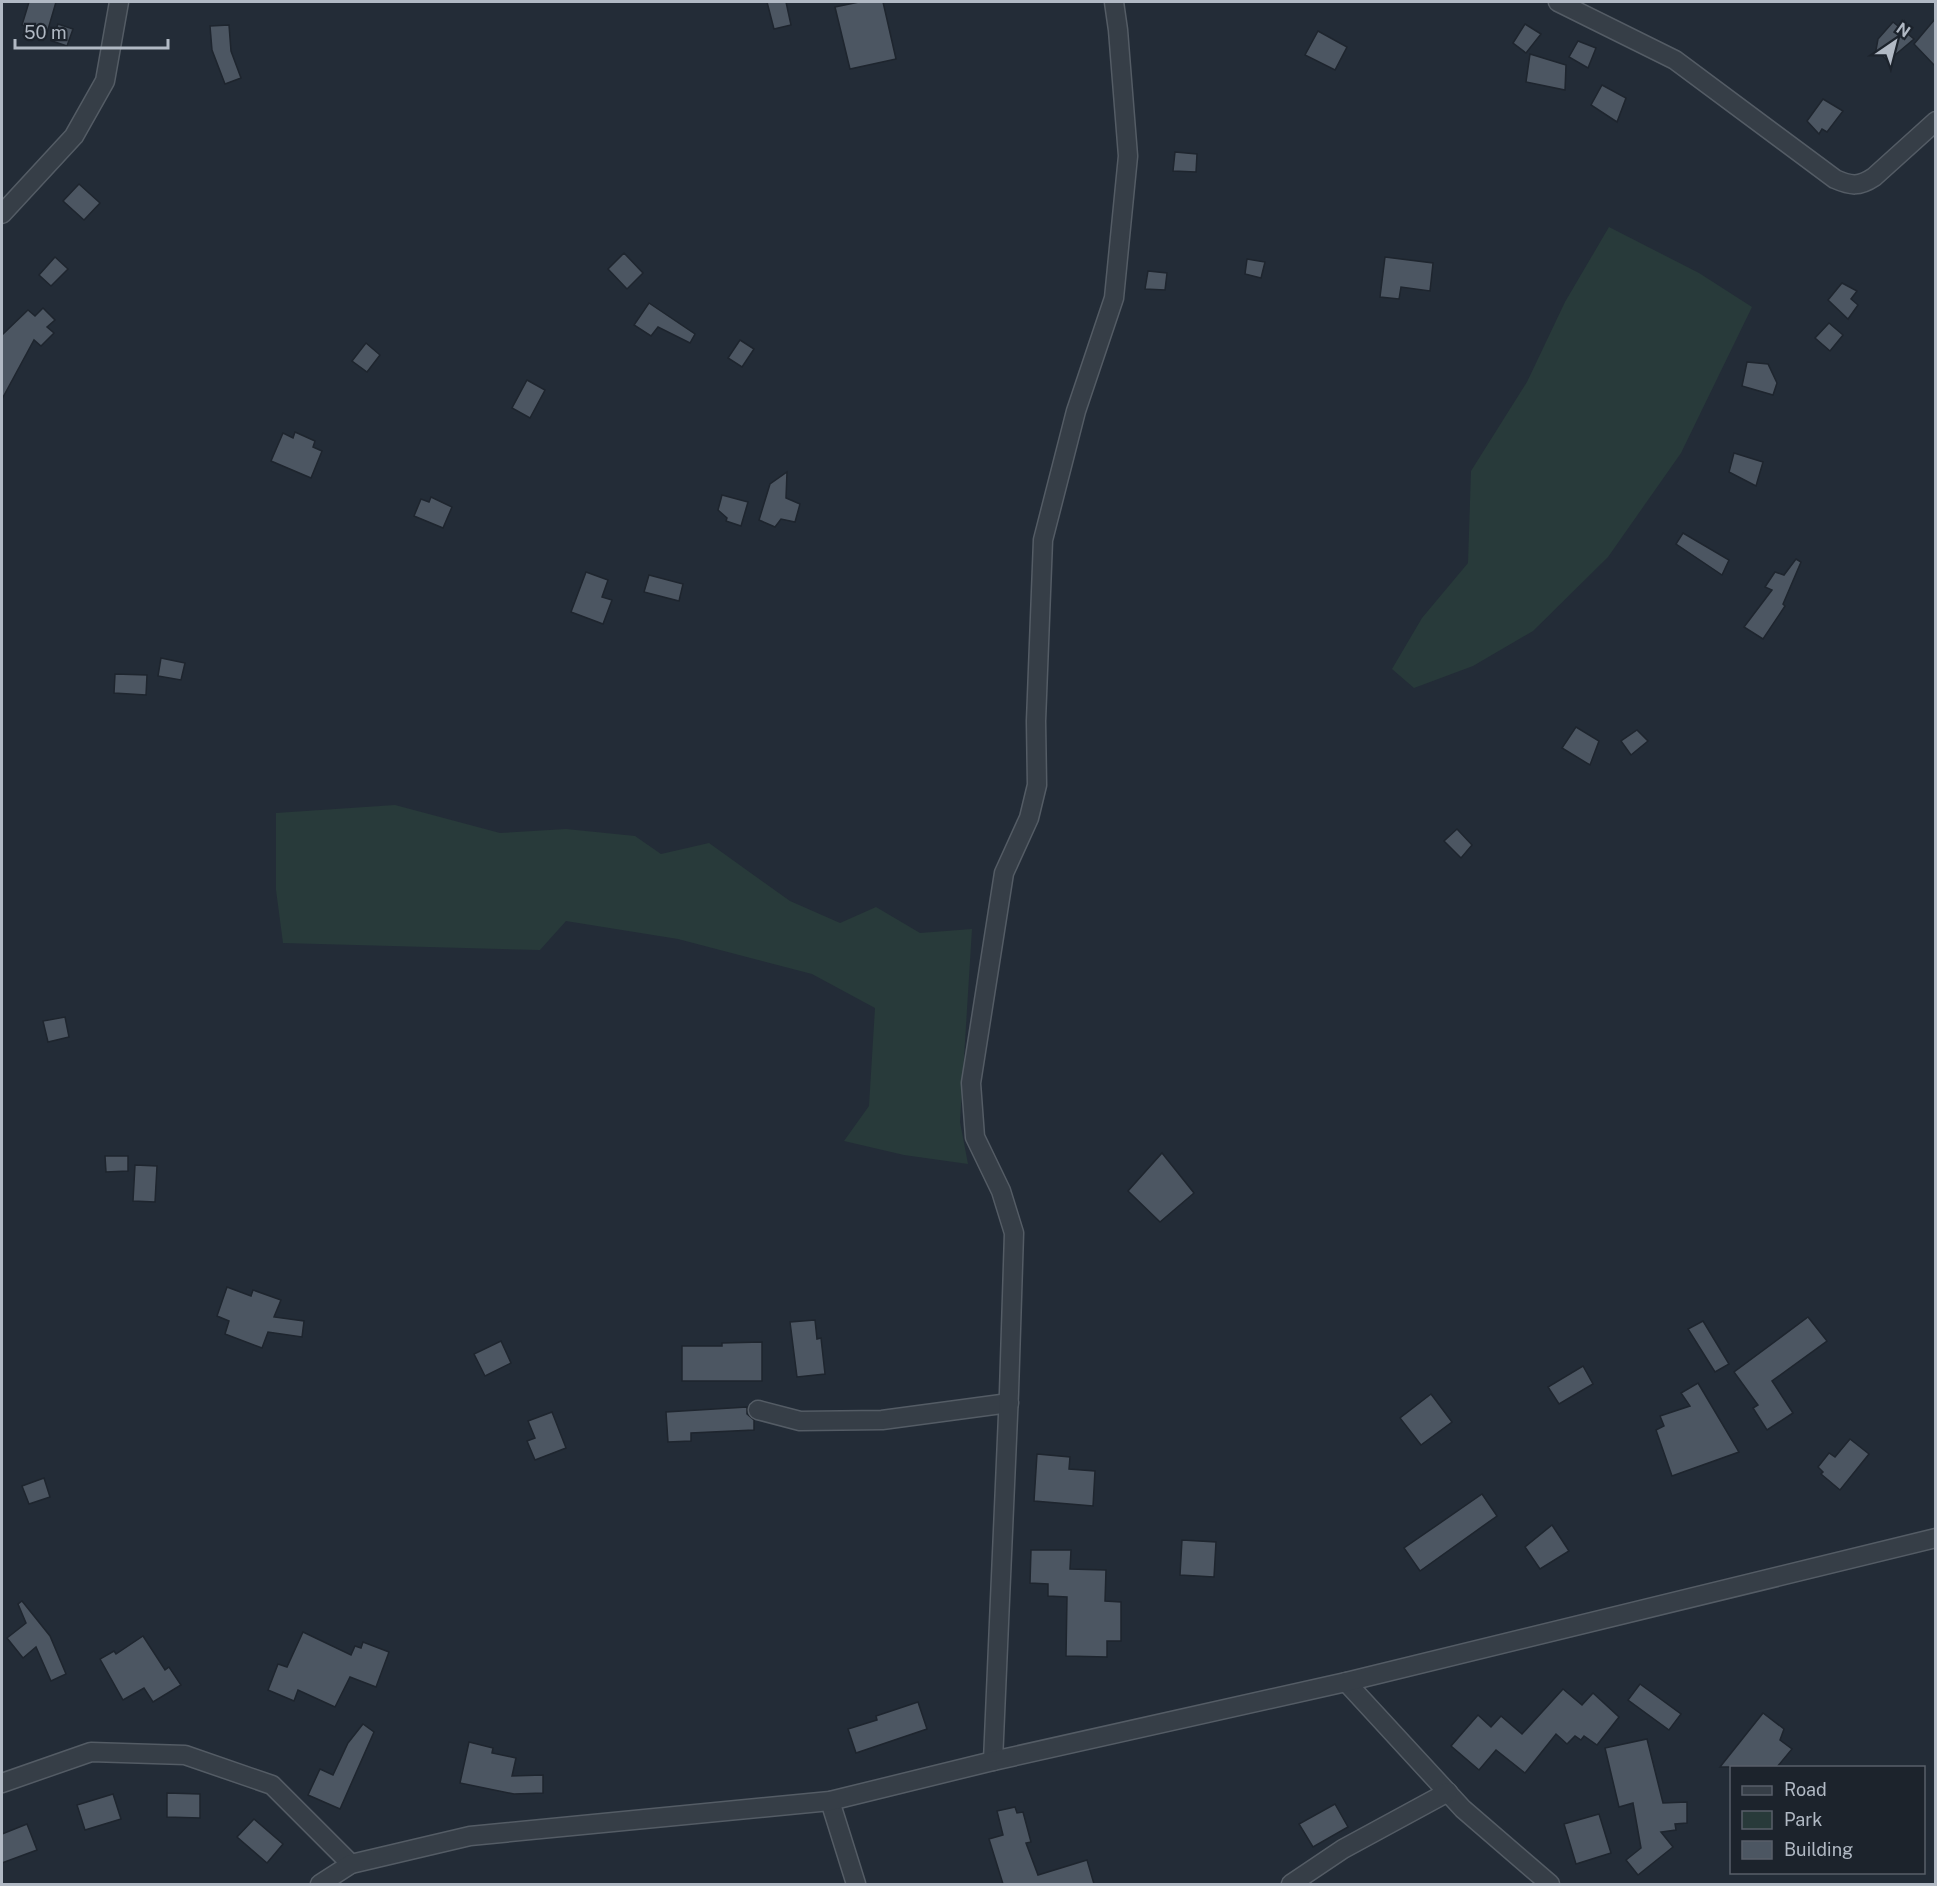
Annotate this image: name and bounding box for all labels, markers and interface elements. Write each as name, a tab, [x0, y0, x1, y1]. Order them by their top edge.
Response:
scale bar	[15, 12, 168, 50]
north arrow	[1865, 12, 1925, 72]
text: N	[1893, 19, 1914, 41]
text: 50 m	[24, 22, 67, 43]
legend	[1730, 1766, 1925, 1874]
text: Road	[1784, 1779, 1827, 1800]
text: Park	[1784, 1809, 1822, 1830]
text: Building	[1784, 1839, 1853, 1860]

